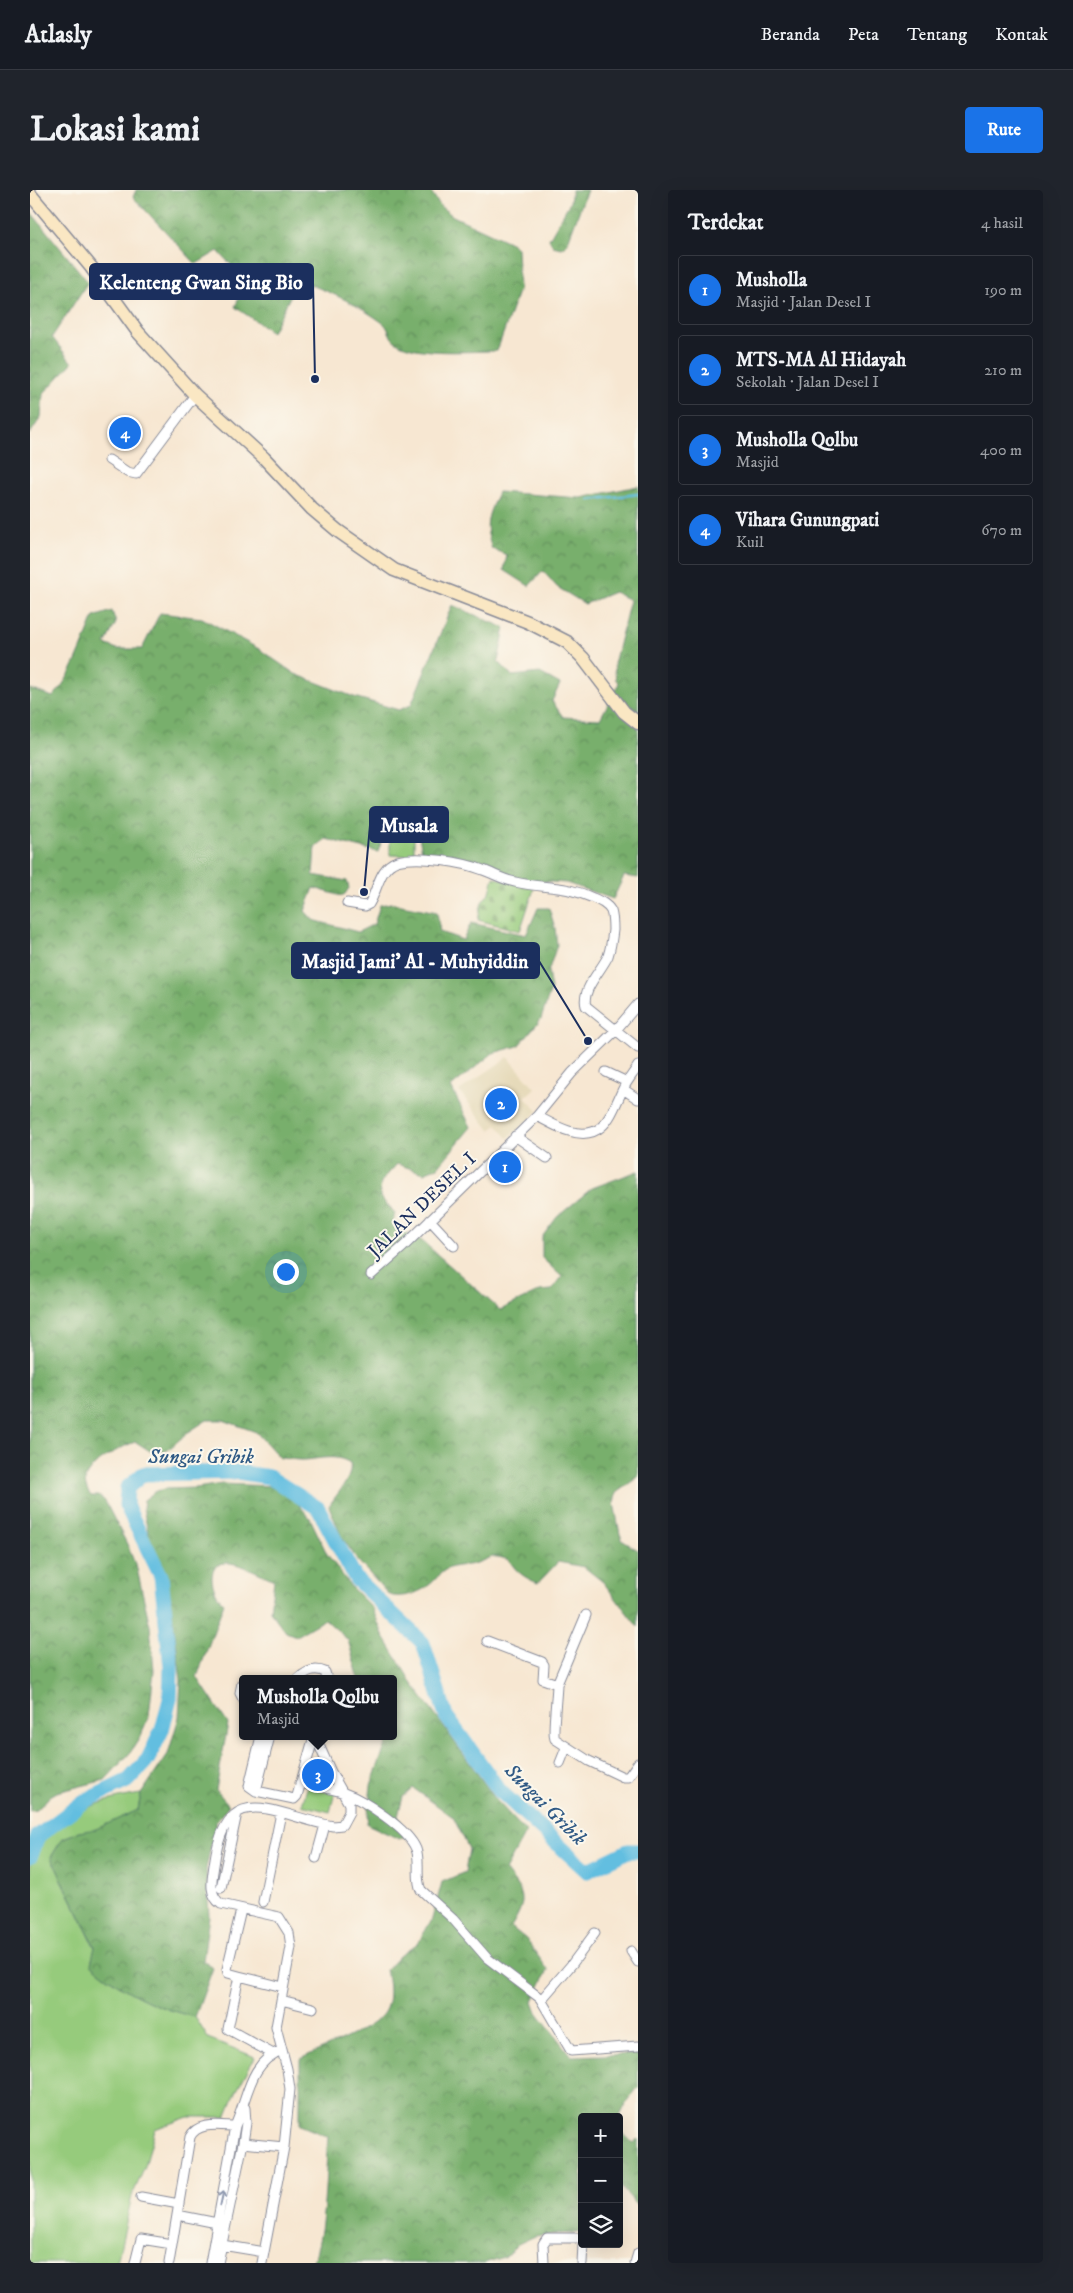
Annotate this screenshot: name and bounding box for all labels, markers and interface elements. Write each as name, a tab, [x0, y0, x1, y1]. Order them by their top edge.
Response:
text: Atlasly	[25, 20, 92, 50]
text: Beranda	[761, 24, 820, 46]
text: Peta	[848, 24, 879, 46]
text: Tentang	[907, 24, 967, 46]
text: Kontak	[995, 24, 1048, 46]
button: Rute	[965, 107, 1043, 153]
text: Lokasi kami	[30, 108, 200, 152]
text: Terdekat	[688, 210, 763, 236]
text: 4 hasil	[981, 213, 1023, 233]
callout: Kelenteng Gwan Sing Bio	[90, 264, 313, 299]
text: Musholla	[736, 269, 807, 292]
text: Kelenteng Gwan Sing Bio	[99, 271, 303, 296]
text: 1	[702, 280, 708, 300]
text: 190 m	[984, 280, 1022, 300]
text: Masjid · Jalan Desel I	[736, 292, 871, 312]
text: MTS-MA Al Hidayah	[736, 349, 906, 372]
text: 2	[701, 360, 709, 380]
text: 210 m	[984, 360, 1022, 380]
text: Sekolah · Jalan Desel I	[736, 372, 879, 392]
pin: 4	[109, 414, 141, 452]
text: Musholla Qolbu	[736, 429, 858, 452]
text: 3	[702, 440, 708, 460]
text: 400 m	[980, 440, 1022, 460]
text: Masjid	[736, 452, 779, 472]
text: Vihara Gunungpati	[736, 509, 879, 532]
text: 4	[700, 520, 710, 540]
text: 670 m	[981, 520, 1022, 540]
text: Kuil	[736, 532, 764, 552]
callout: Musala	[370, 807, 448, 842]
text: Musala	[380, 814, 438, 839]
callout: Masjid Jami' Al - Muhyiddin	[292, 943, 539, 978]
text: Masjid Jami' Al - Muhyiddin	[302, 950, 529, 975]
pin: 2	[485, 1085, 517, 1123]
street label: JALAN DESEL I	[362, 1148, 481, 1264]
pin: 1	[489, 1148, 521, 1186]
your location	[273, 1259, 299, 1285]
water label: Sungai Gribik	[147, 1445, 255, 1470]
popup	[239, 1675, 397, 1740]
text: Musholla Qolbu	[257, 1686, 379, 1709]
text: Masjid	[257, 1709, 300, 1729]
pin: 3	[302, 1756, 334, 1794]
water label: Sungai Gribik	[498, 1758, 592, 1852]
map controls	[578, 2113, 623, 2248]
button: +	[578, 2113, 623, 2158]
button: −	[578, 2158, 623, 2203]
one-way arrow	[218, 2190, 227, 2206]
button: layers	[578, 2203, 623, 2248]

